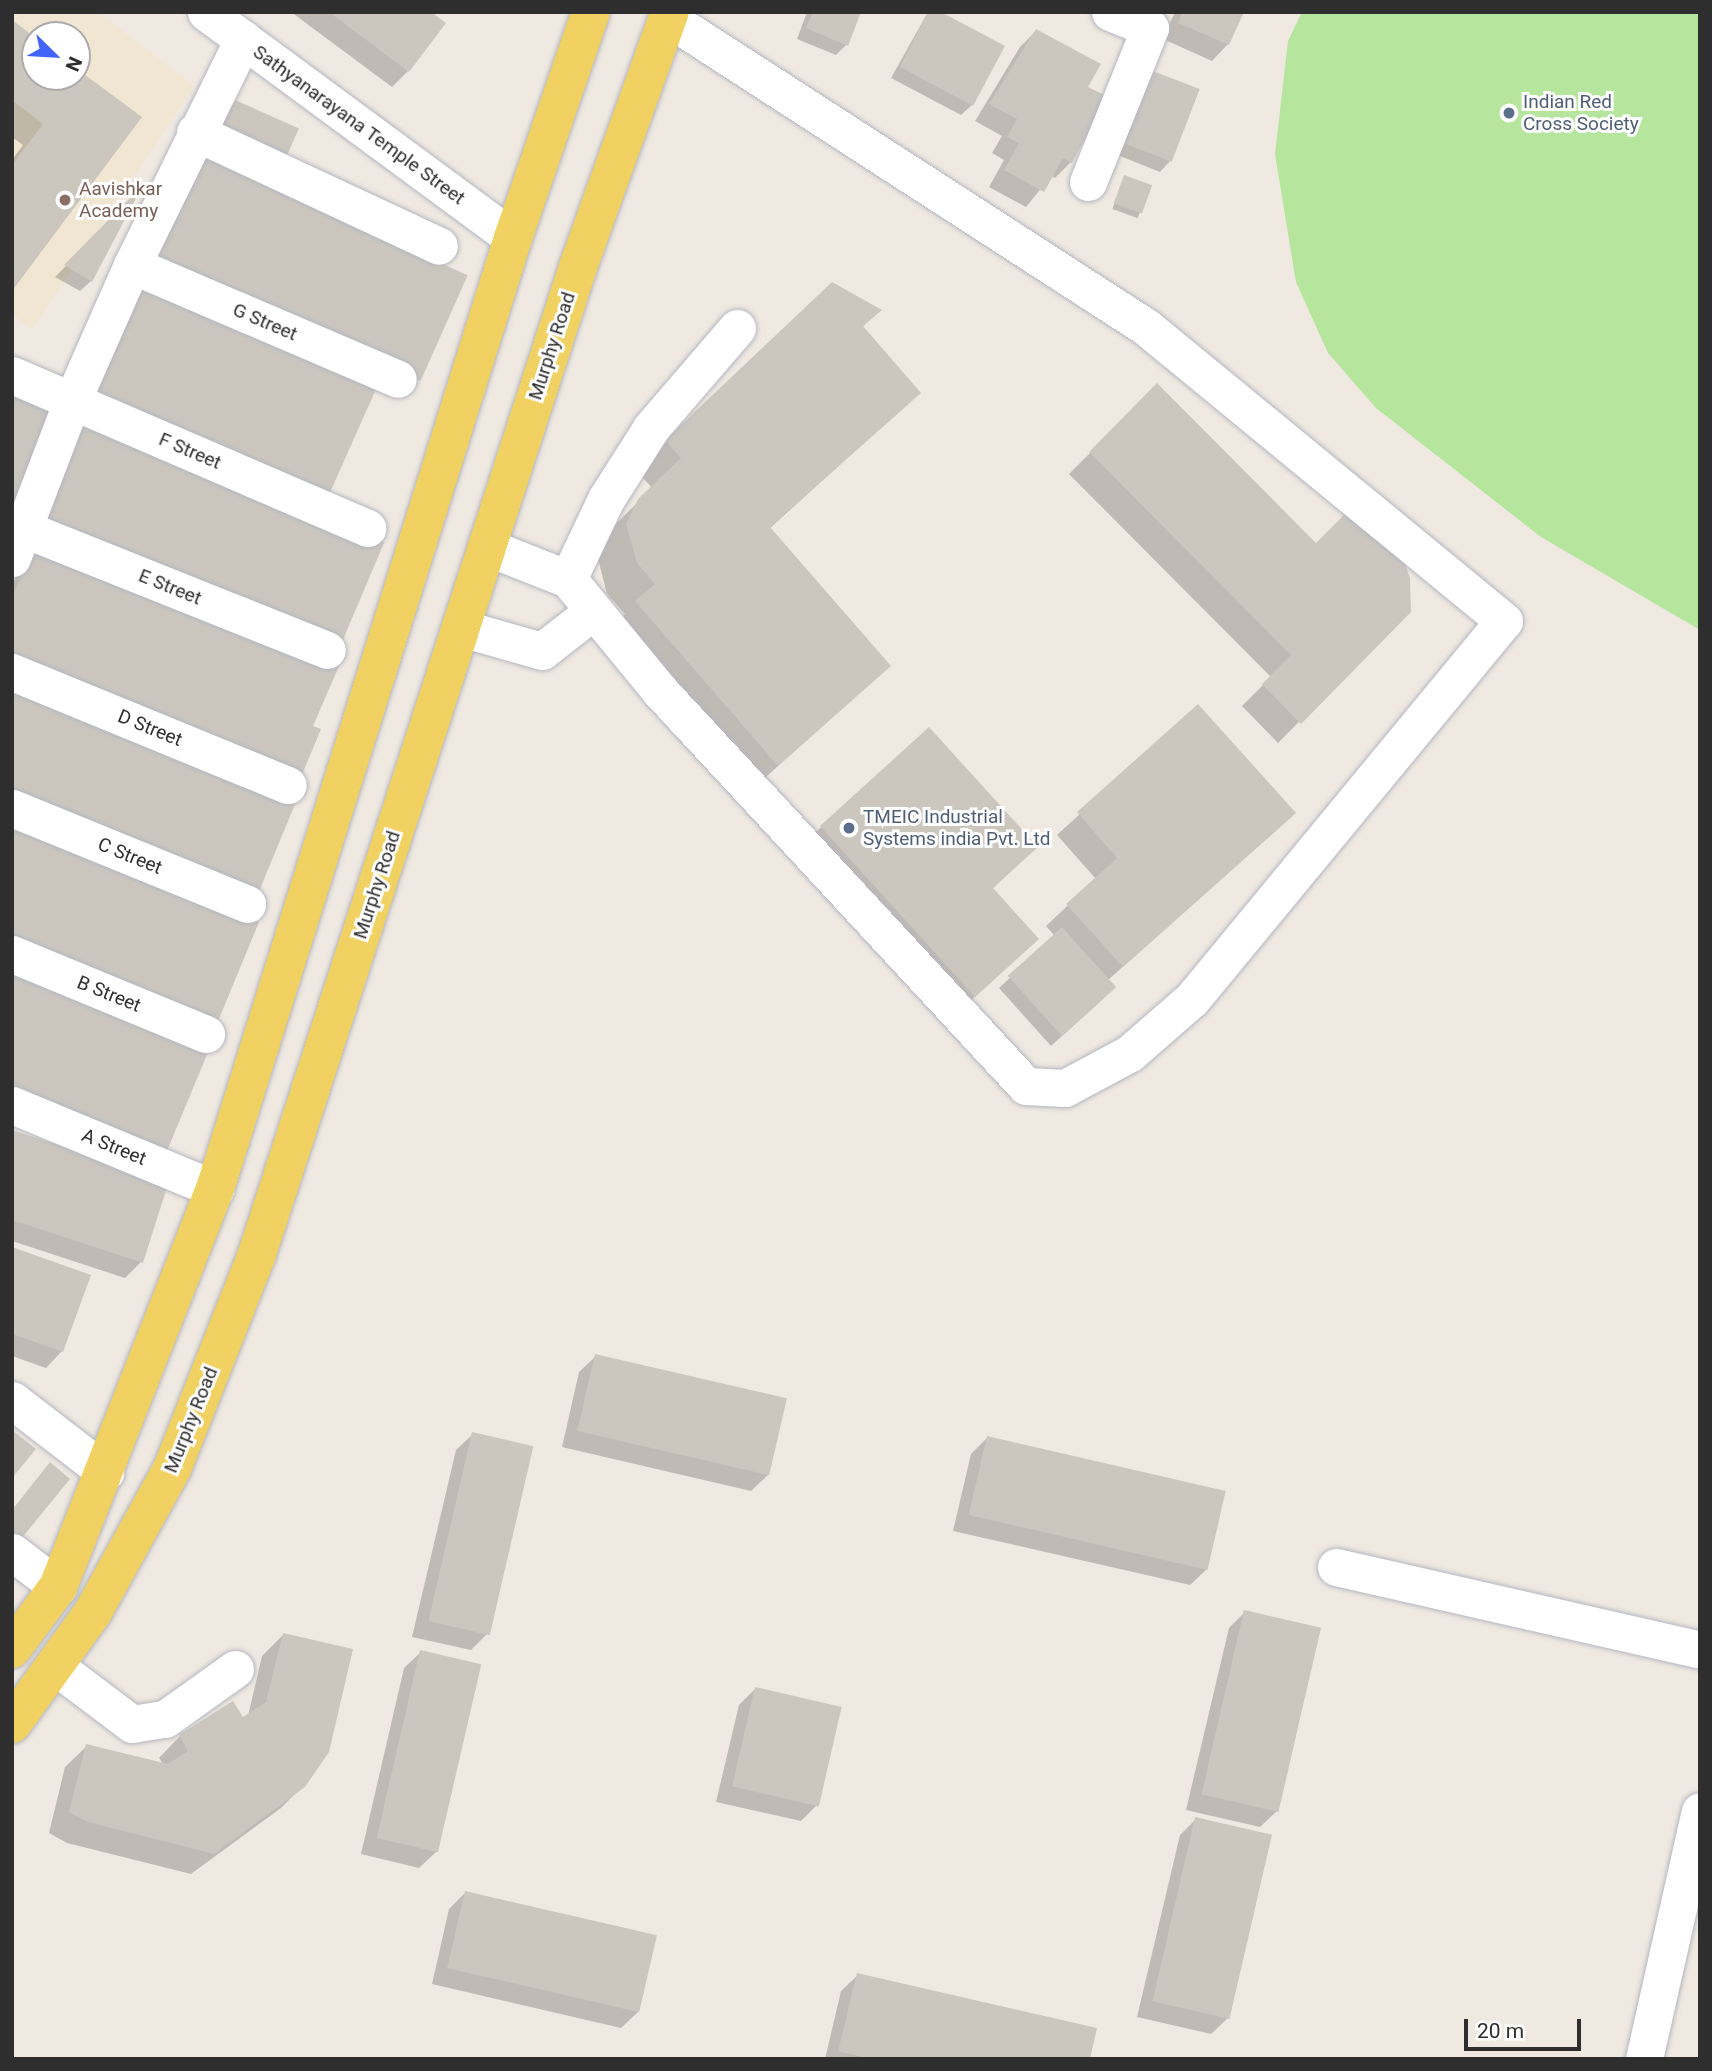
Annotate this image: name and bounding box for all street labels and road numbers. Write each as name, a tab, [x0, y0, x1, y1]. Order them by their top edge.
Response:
street label: Sathyanarayana Temple Street	[248, 40, 470, 210]
street label: Murphy Road	[524, 289, 580, 403]
street label: G Street	[229, 298, 301, 346]
street label: F Street	[155, 428, 225, 474]
street label: E Street	[135, 564, 205, 610]
street label: D Street	[115, 705, 185, 751]
street label: Murphy Road	[349, 828, 405, 942]
street label: C Street	[95, 833, 165, 879]
street label: B Street	[74, 971, 144, 1017]
street label: A Street	[79, 1124, 149, 1170]
street label: Murphy Road	[159, 1364, 223, 1476]

